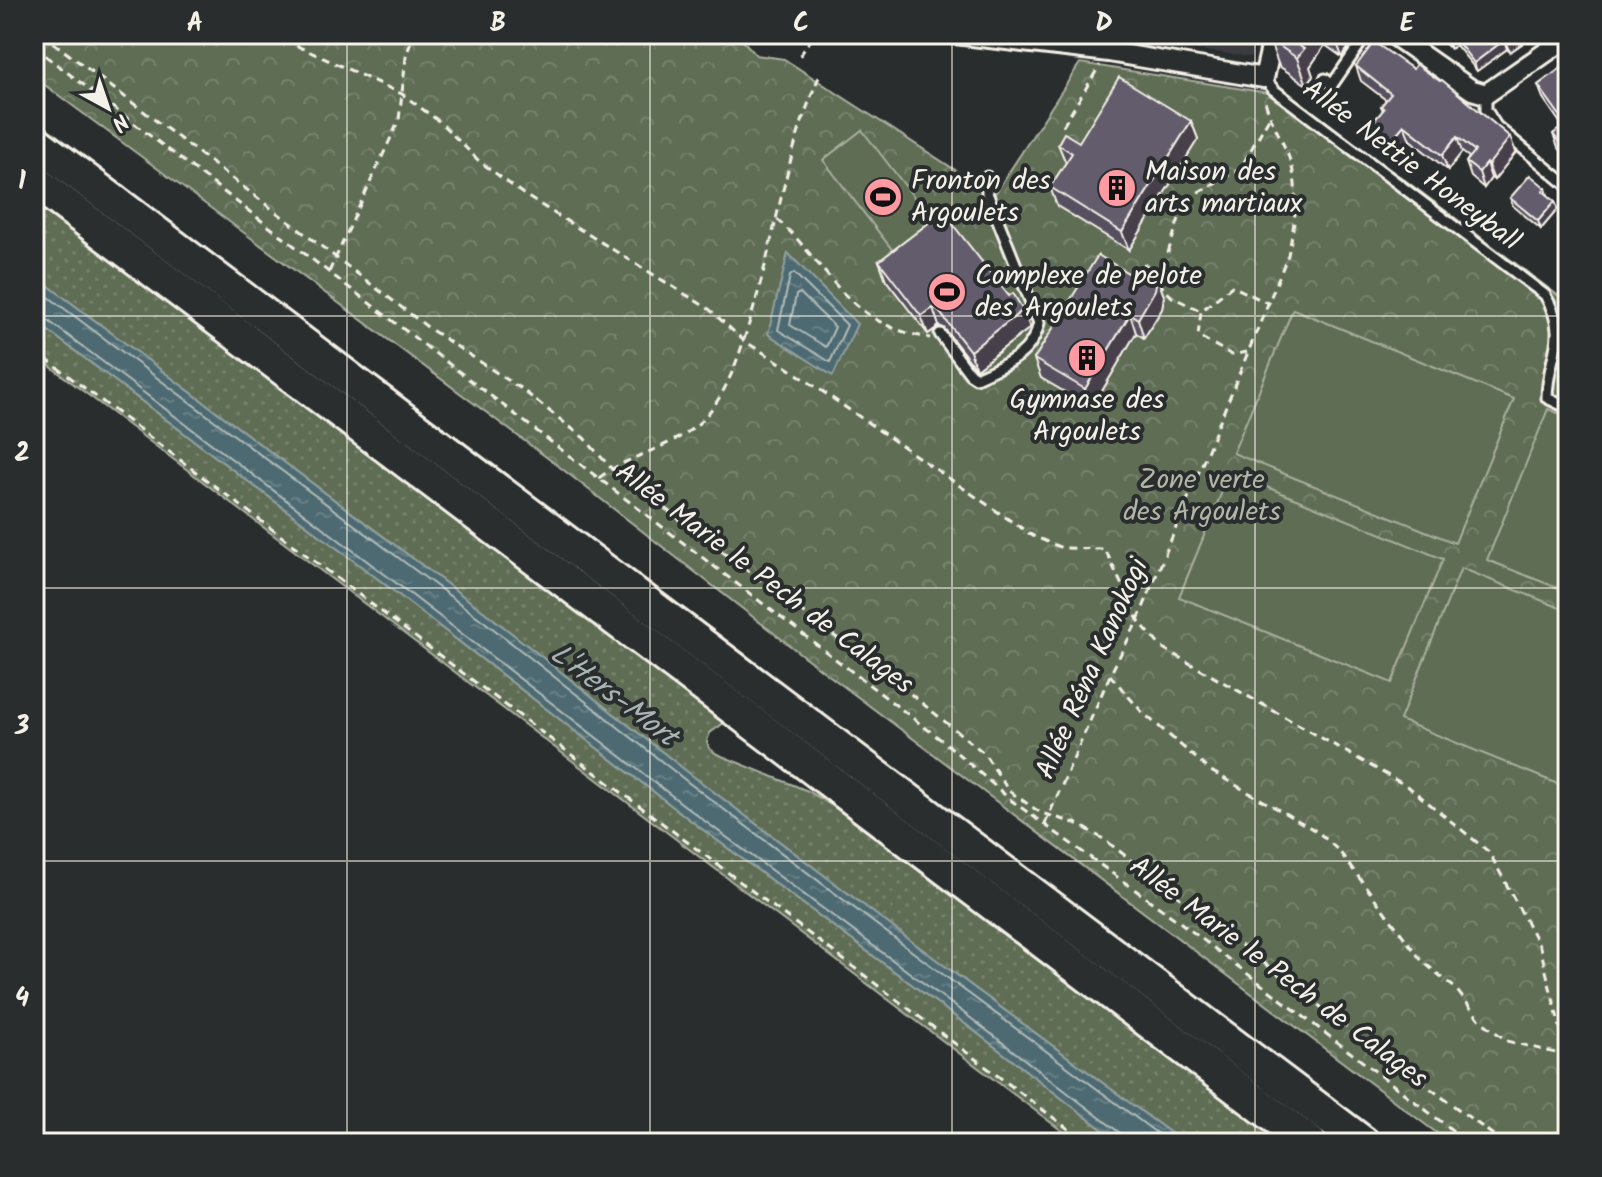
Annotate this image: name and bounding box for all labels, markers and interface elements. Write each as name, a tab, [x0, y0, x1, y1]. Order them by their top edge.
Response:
text: A	[187, 3, 203, 45]
text: B	[490, 3, 506, 45]
text: C	[793, 3, 809, 45]
text: D	[1095, 3, 1113, 45]
text: E	[1400, 3, 1416, 45]
north arrow	[68, 68, 148, 148]
street label: Allée Nettie Honeyball	[1292, 69, 1530, 264]
text: N	[103, 104, 136, 139]
place label: Maison des arts martiaux	[1145, 150, 1303, 227]
place label: Fronton des Argoulets	[911, 159, 1051, 236]
text: 1	[18, 161, 26, 203]
building icon: Maison des arts martiaux	[1096, 167, 1138, 209]
sports icon: Fronton des Argoulets	[862, 176, 904, 218]
place label: Complexe de pelote des Argoulets	[975, 254, 1203, 331]
sports icon: Complexe de pelote des Argoulets	[926, 271, 968, 313]
building icon: Gymnase des Argoulets	[1066, 337, 1108, 379]
place label: Gymnase des Argoulets	[1010, 378, 1164, 455]
text: 2	[14, 433, 30, 475]
street label: Allée Marie le Pech de Calages	[605, 451, 923, 707]
park label: Zone verte des Argoulets	[1123, 458, 1281, 535]
street label: Allée Réna Kanokogi	[1024, 550, 1162, 787]
water label: L'Hers-Mort	[539, 632, 691, 763]
text: 3	[14, 706, 29, 748]
street label: Allée Marie le Pech de Calages	[1119, 845, 1437, 1101]
text: 4	[15, 978, 29, 1020]

